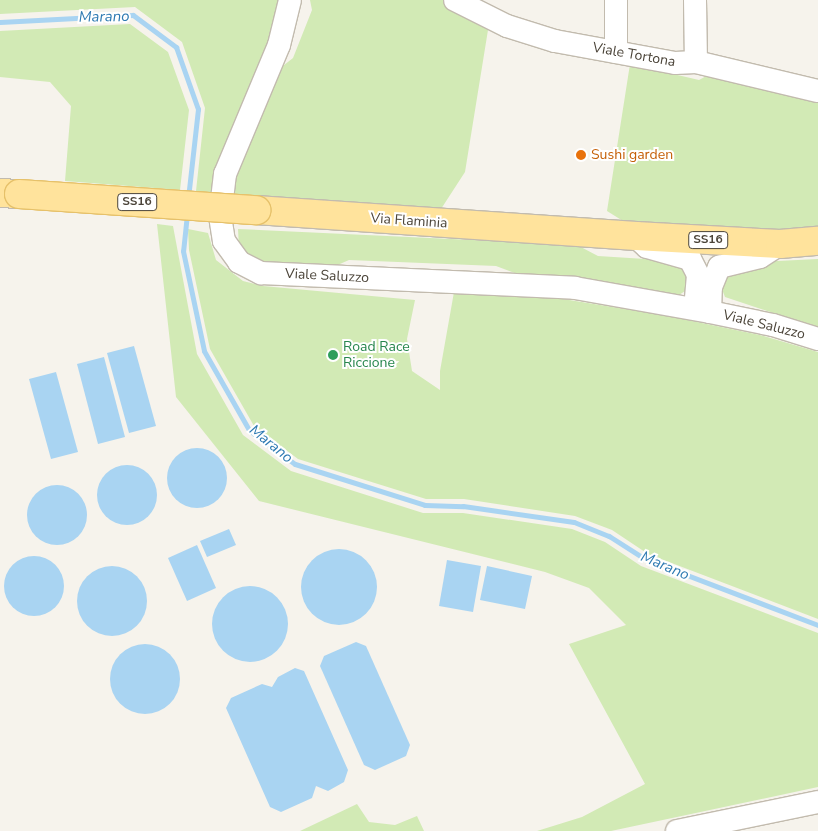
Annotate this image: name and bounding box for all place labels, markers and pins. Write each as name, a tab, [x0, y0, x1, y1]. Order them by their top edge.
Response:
place label: Sushi garden	[591, 147, 673, 163]
marker: Sushi garden	[575, 149, 587, 161]
place label: Road Race Riccione	[343, 339, 410, 372]
marker: Road Race Riccione	[327, 349, 339, 361]

